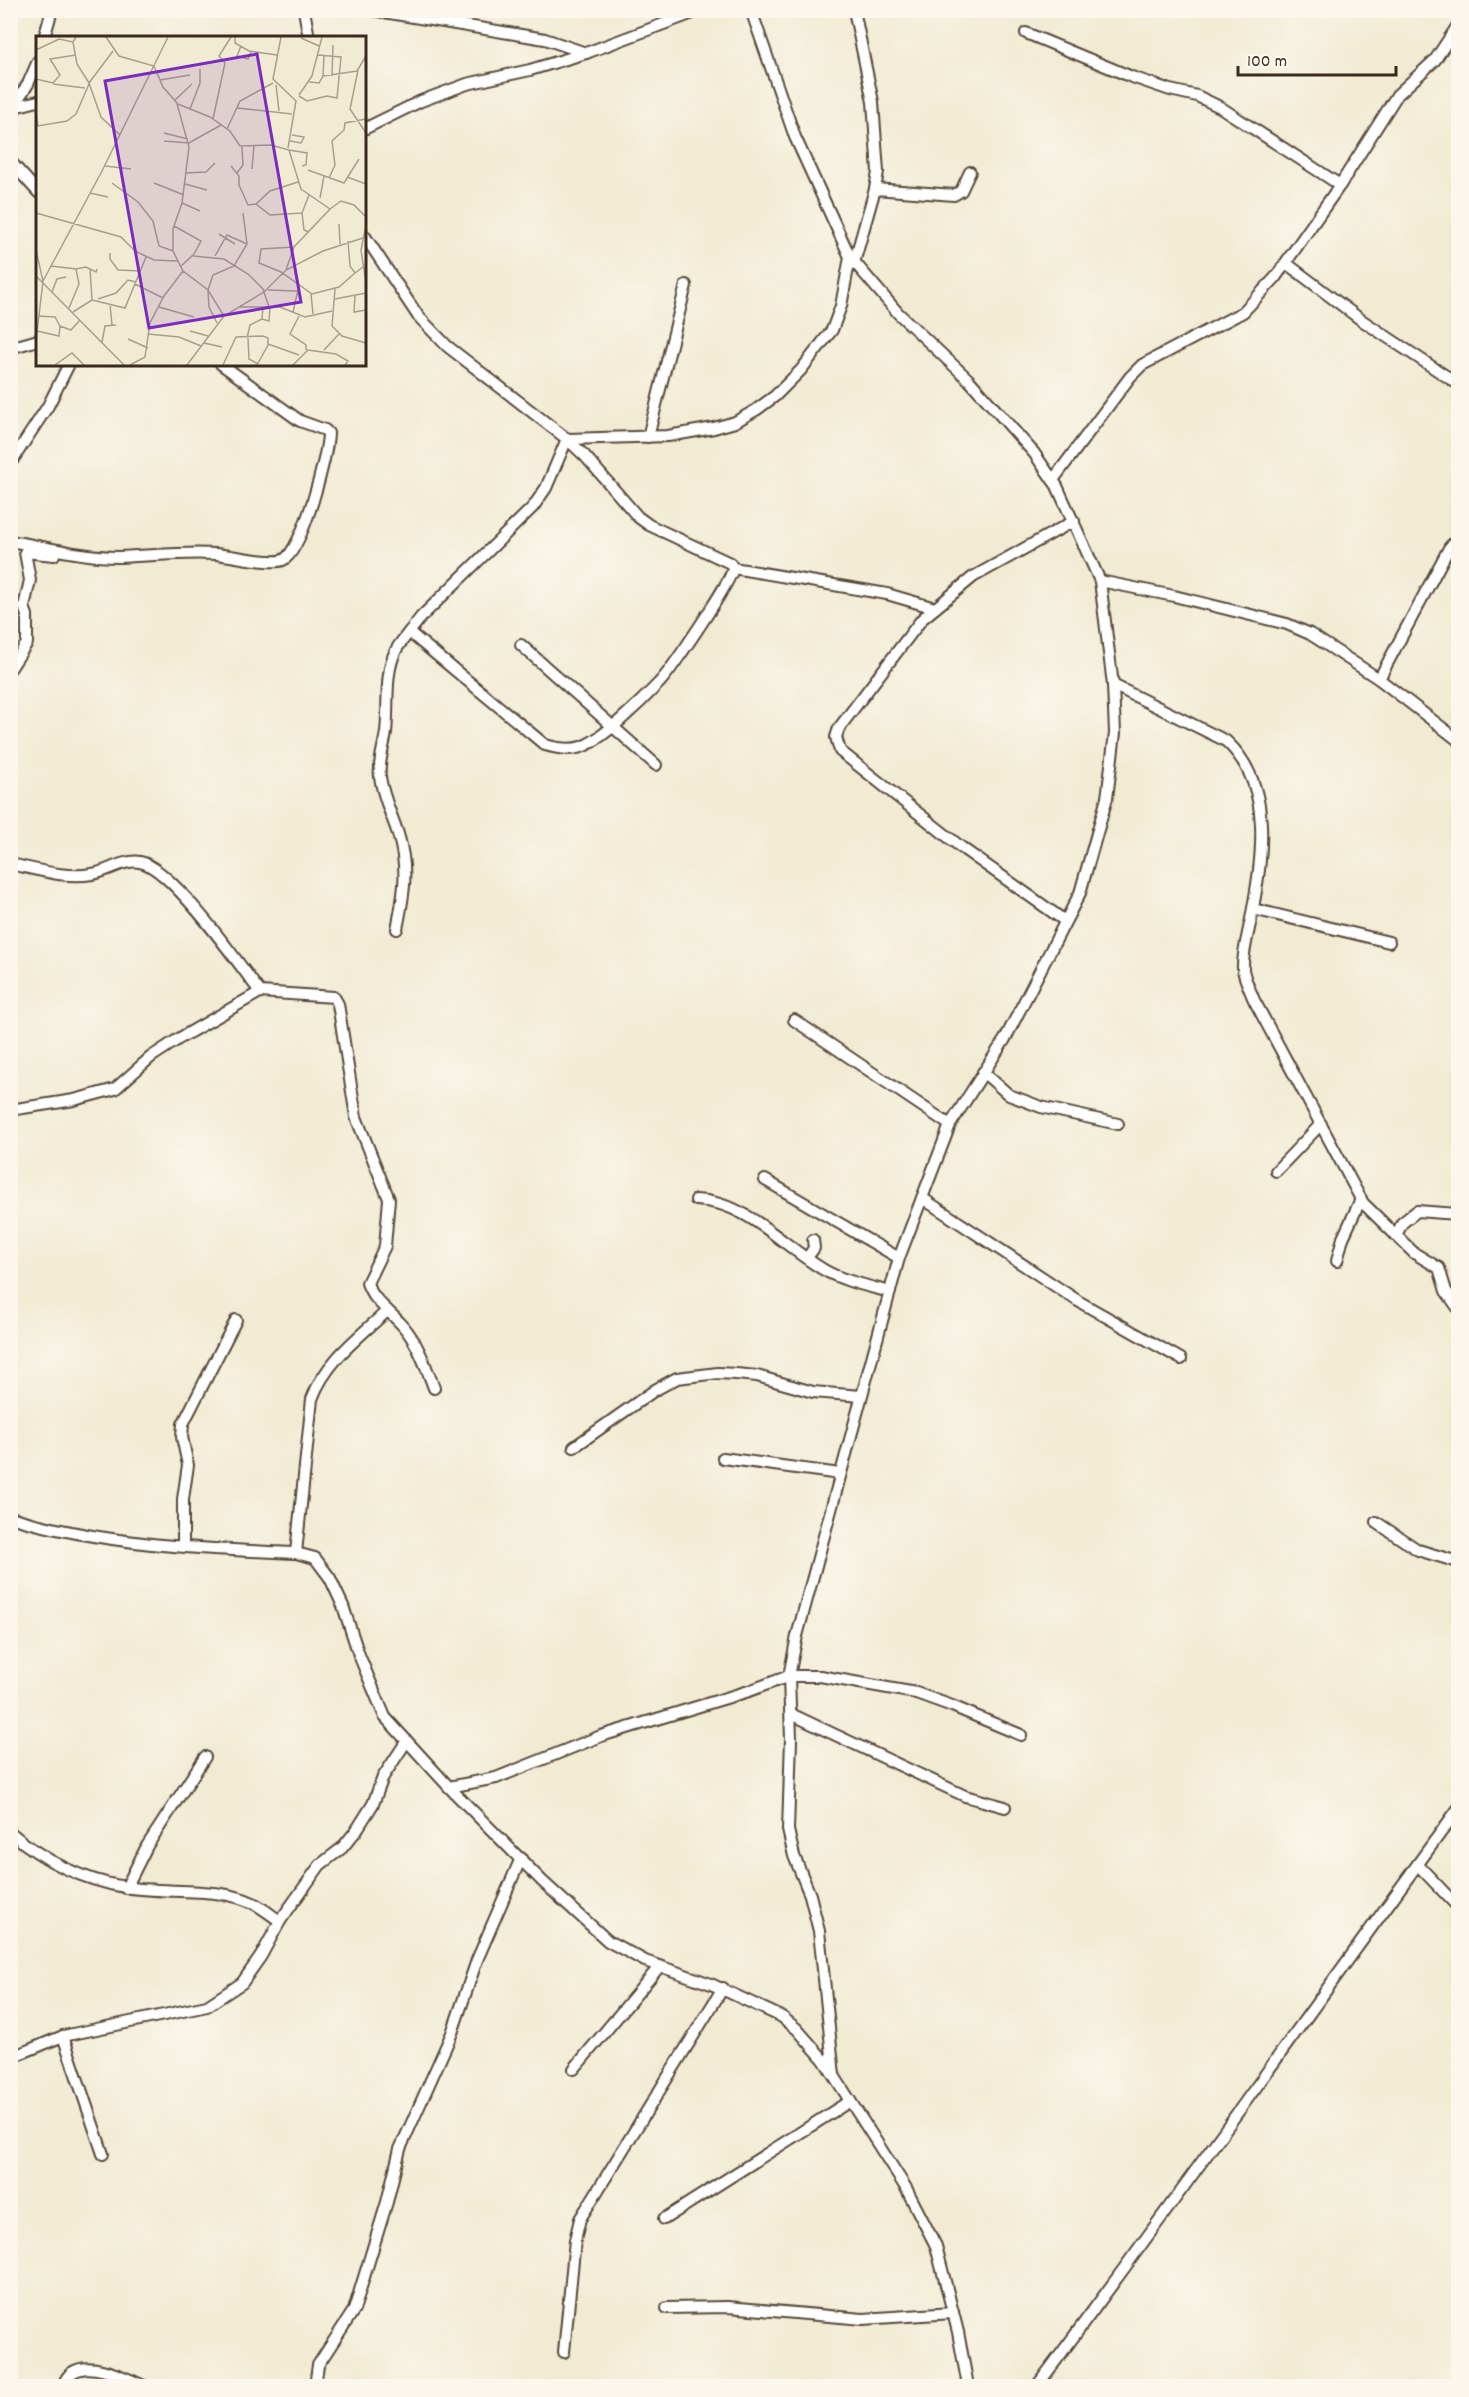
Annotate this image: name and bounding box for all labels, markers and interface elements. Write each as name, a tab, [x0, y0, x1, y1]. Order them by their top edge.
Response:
inset map	[36, 36, 366, 366]
scale bar	[1238, 39, 1396, 77]
text: 100 m	[1247, 50, 1287, 75]

